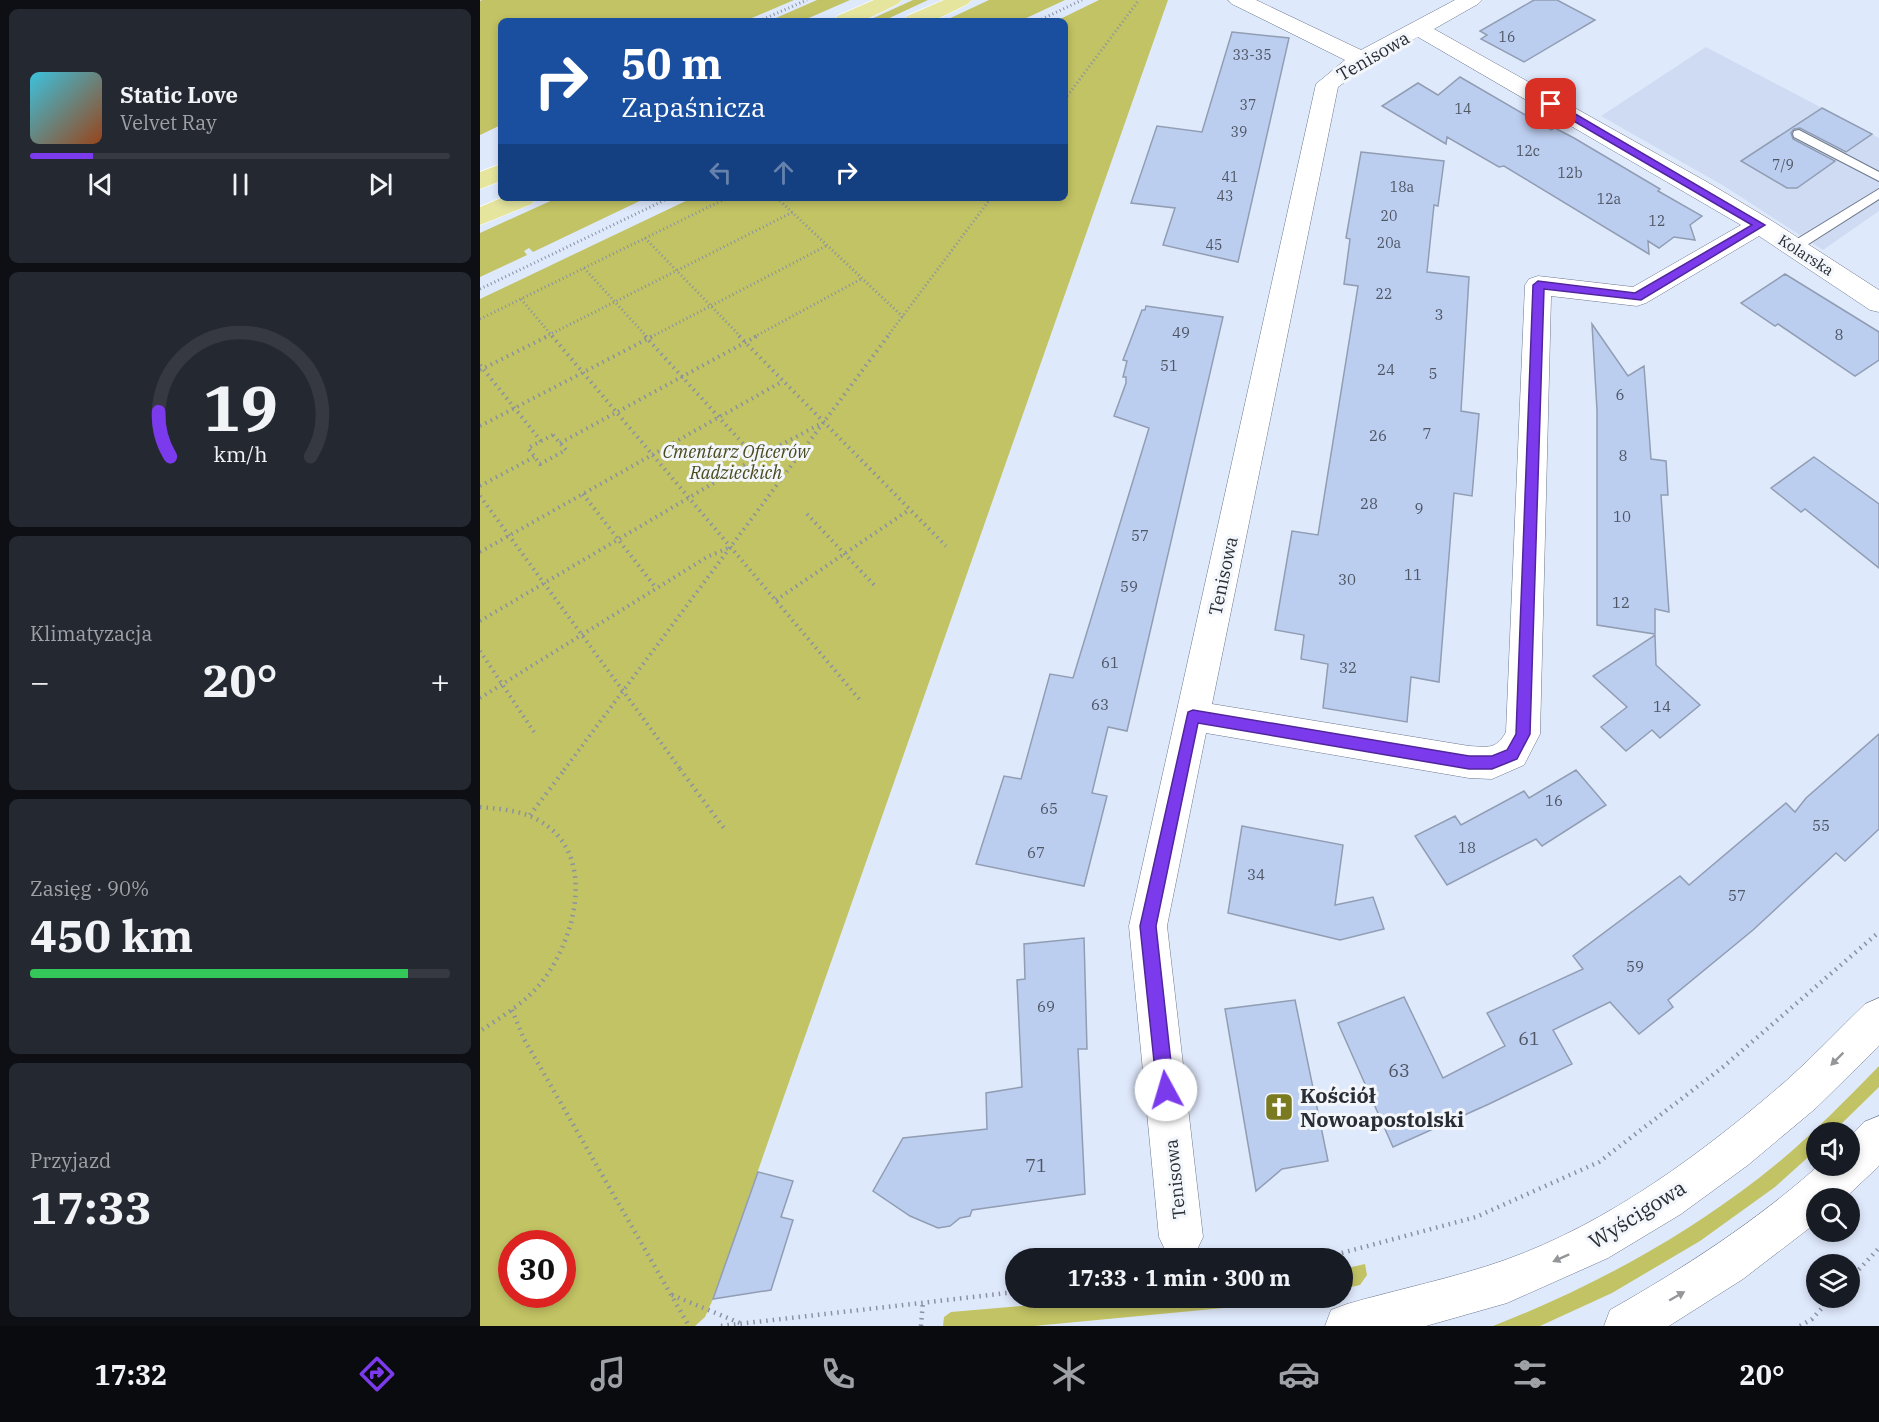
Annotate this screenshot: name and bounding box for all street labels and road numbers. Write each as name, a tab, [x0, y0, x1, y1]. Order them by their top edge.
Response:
street label: Tenisowa	[1333, 26, 1414, 86]
street label: Kolarska	[1775, 230, 1837, 280]
street label: Tenisowa	[1203, 534, 1243, 618]
street label: Tenisowa	[1159, 1138, 1191, 1220]
street label: Wyścigowa	[1583, 1173, 1691, 1255]

